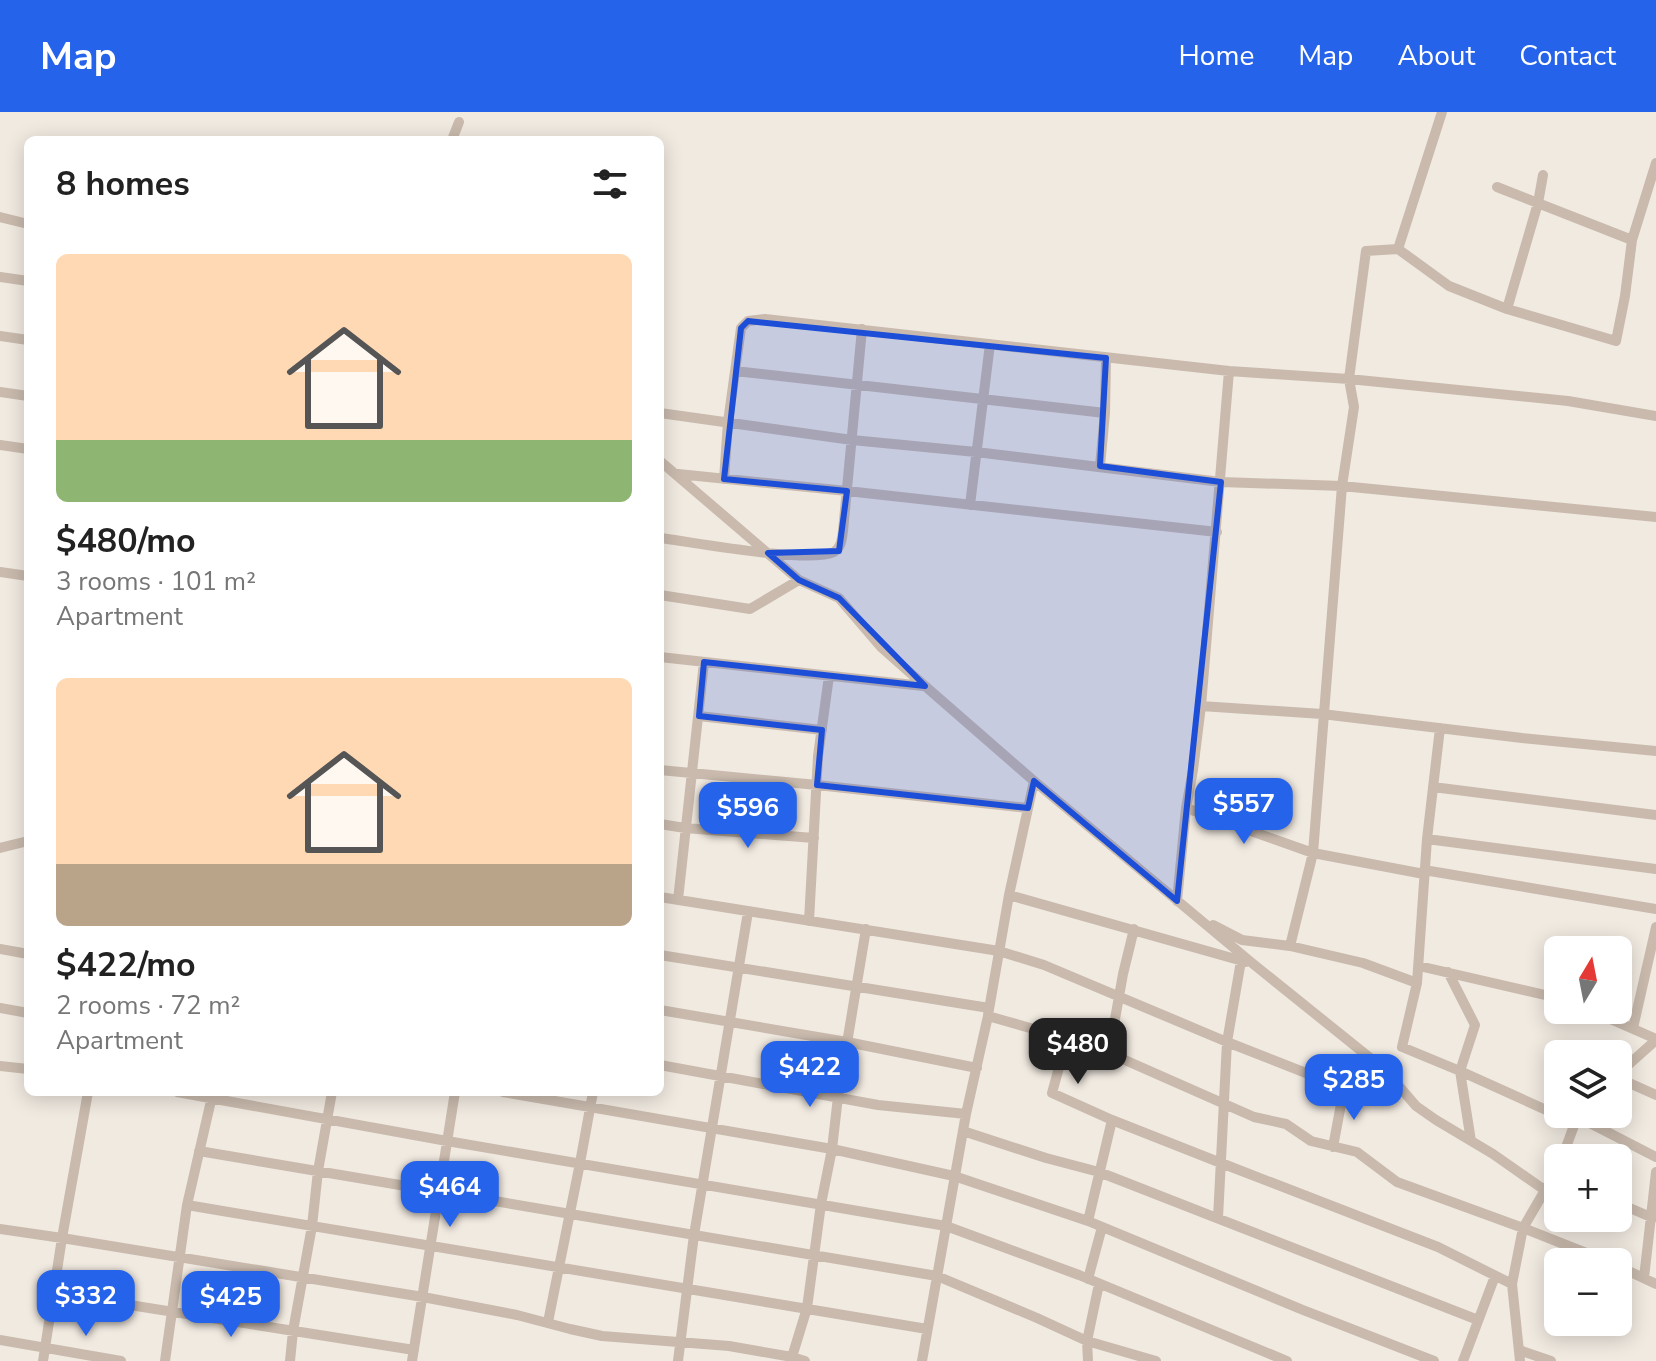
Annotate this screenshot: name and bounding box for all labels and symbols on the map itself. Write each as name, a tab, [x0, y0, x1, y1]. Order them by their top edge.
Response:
pin: $557	[1197, 778, 1291, 846]
pin: $596	[701, 782, 795, 850]
north arrow	[1544, 936, 1632, 1024]
pin: $480	[1031, 1018, 1125, 1086]
pin: $422	[763, 1041, 857, 1109]
pin: $285	[1307, 1054, 1401, 1122]
pin: $464	[403, 1161, 497, 1229]
pin: $332	[39, 1270, 133, 1338]
pin: $425	[184, 1271, 278, 1339]

